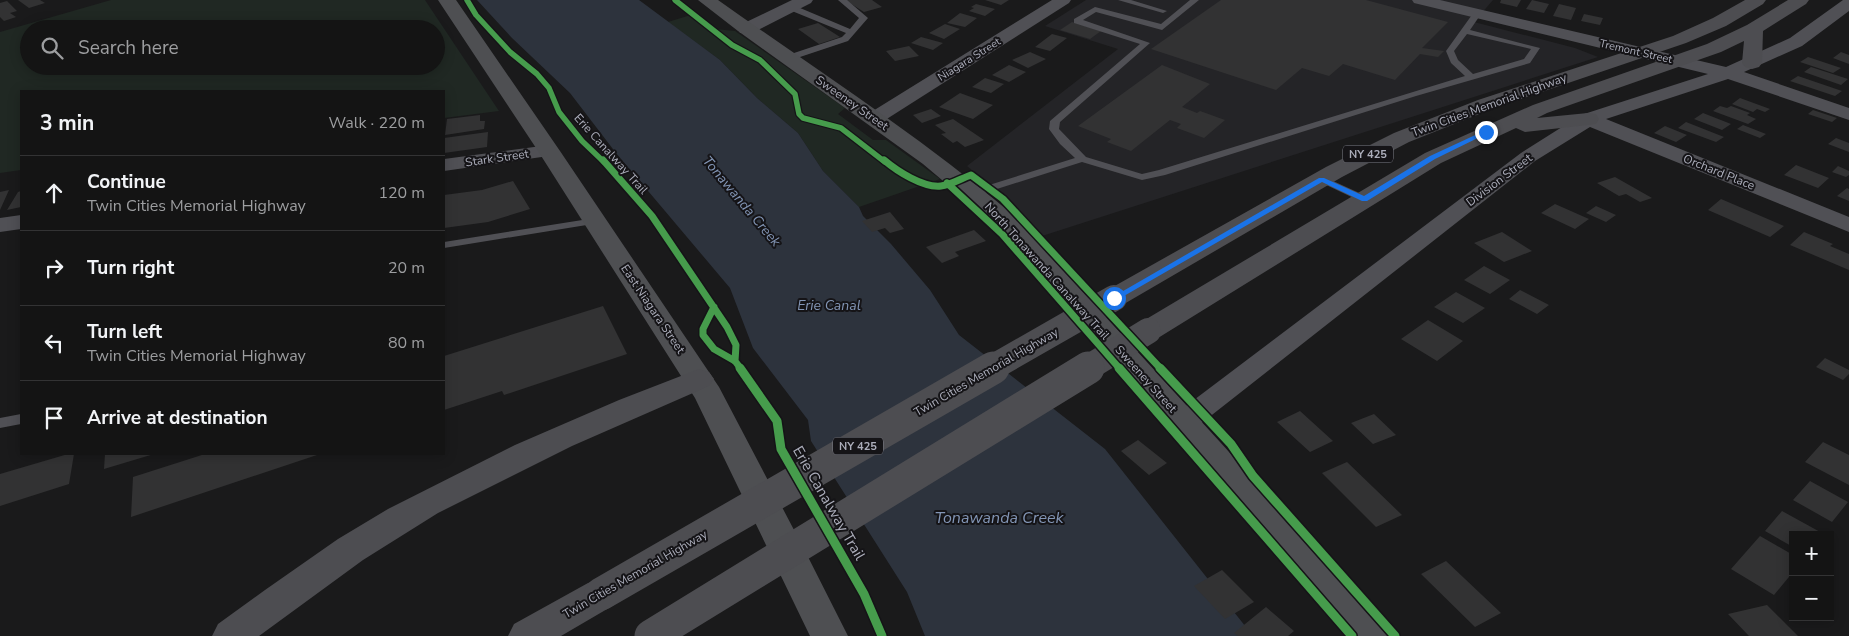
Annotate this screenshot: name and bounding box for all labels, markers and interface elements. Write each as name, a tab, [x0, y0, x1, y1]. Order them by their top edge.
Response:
search box	[20, 20, 445, 75]
icon: search	[38, 34, 66, 62]
street label: Niagara Street	[935, 34, 1004, 85]
text: Search here	[78, 35, 179, 61]
street label: Tremont Street	[1598, 36, 1674, 67]
street label: Twin Cities Memorial Highway	[1409, 69, 1570, 141]
street label: Sweeney Street	[813, 72, 892, 134]
text: 3 min	[40, 109, 94, 137]
street label: Erie Canalway Trail	[571, 110, 652, 198]
text: Walk · 220 m	[329, 112, 425, 134]
route end	[1475, 121, 1498, 144]
street label: Stark Street	[464, 146, 531, 170]
road number: NY 425	[1343, 146, 1393, 162]
street label: Division Street	[1463, 150, 1536, 210]
street label: Orchard Place	[1681, 150, 1757, 194]
water label: Tonawanda Creek	[698, 152, 786, 251]
text: Continue	[87, 169, 166, 195]
icon: ahead	[40, 179, 68, 207]
text: 120 m	[378, 182, 425, 204]
text: Twin Cities Memorial Highway	[87, 195, 306, 217]
street label: North Tonawanda Canalway Trail	[981, 199, 1113, 343]
icon: right	[40, 254, 68, 282]
text: Turn right	[87, 255, 174, 281]
text: 20 m	[388, 257, 425, 279]
street label: East Niagara Street	[617, 261, 689, 357]
route start	[1103, 287, 1126, 310]
water label: Erie Canal	[797, 296, 861, 315]
text: Turn left	[87, 319, 162, 345]
street label: Twin Cities Memorial Highway	[911, 324, 1062, 420]
icon: left	[40, 329, 68, 357]
text: 80 m	[388, 332, 425, 354]
street label: Sweeney Street	[1112, 342, 1181, 417]
text: Twin Cities Memorial Highway	[87, 345, 306, 367]
icon: arrive	[40, 404, 68, 432]
text: Arrive at destination	[87, 405, 268, 431]
road number: NY 425	[833, 438, 883, 454]
street label: Erie Canalway Trail	[788, 442, 870, 564]
water label: Tonawanda Creek	[935, 507, 1064, 529]
street label: Twin Cities Memorial Highway	[560, 526, 711, 622]
map controls	[1789, 531, 1834, 621]
button: +	[1789, 531, 1834, 576]
button: −	[1789, 576, 1834, 621]

